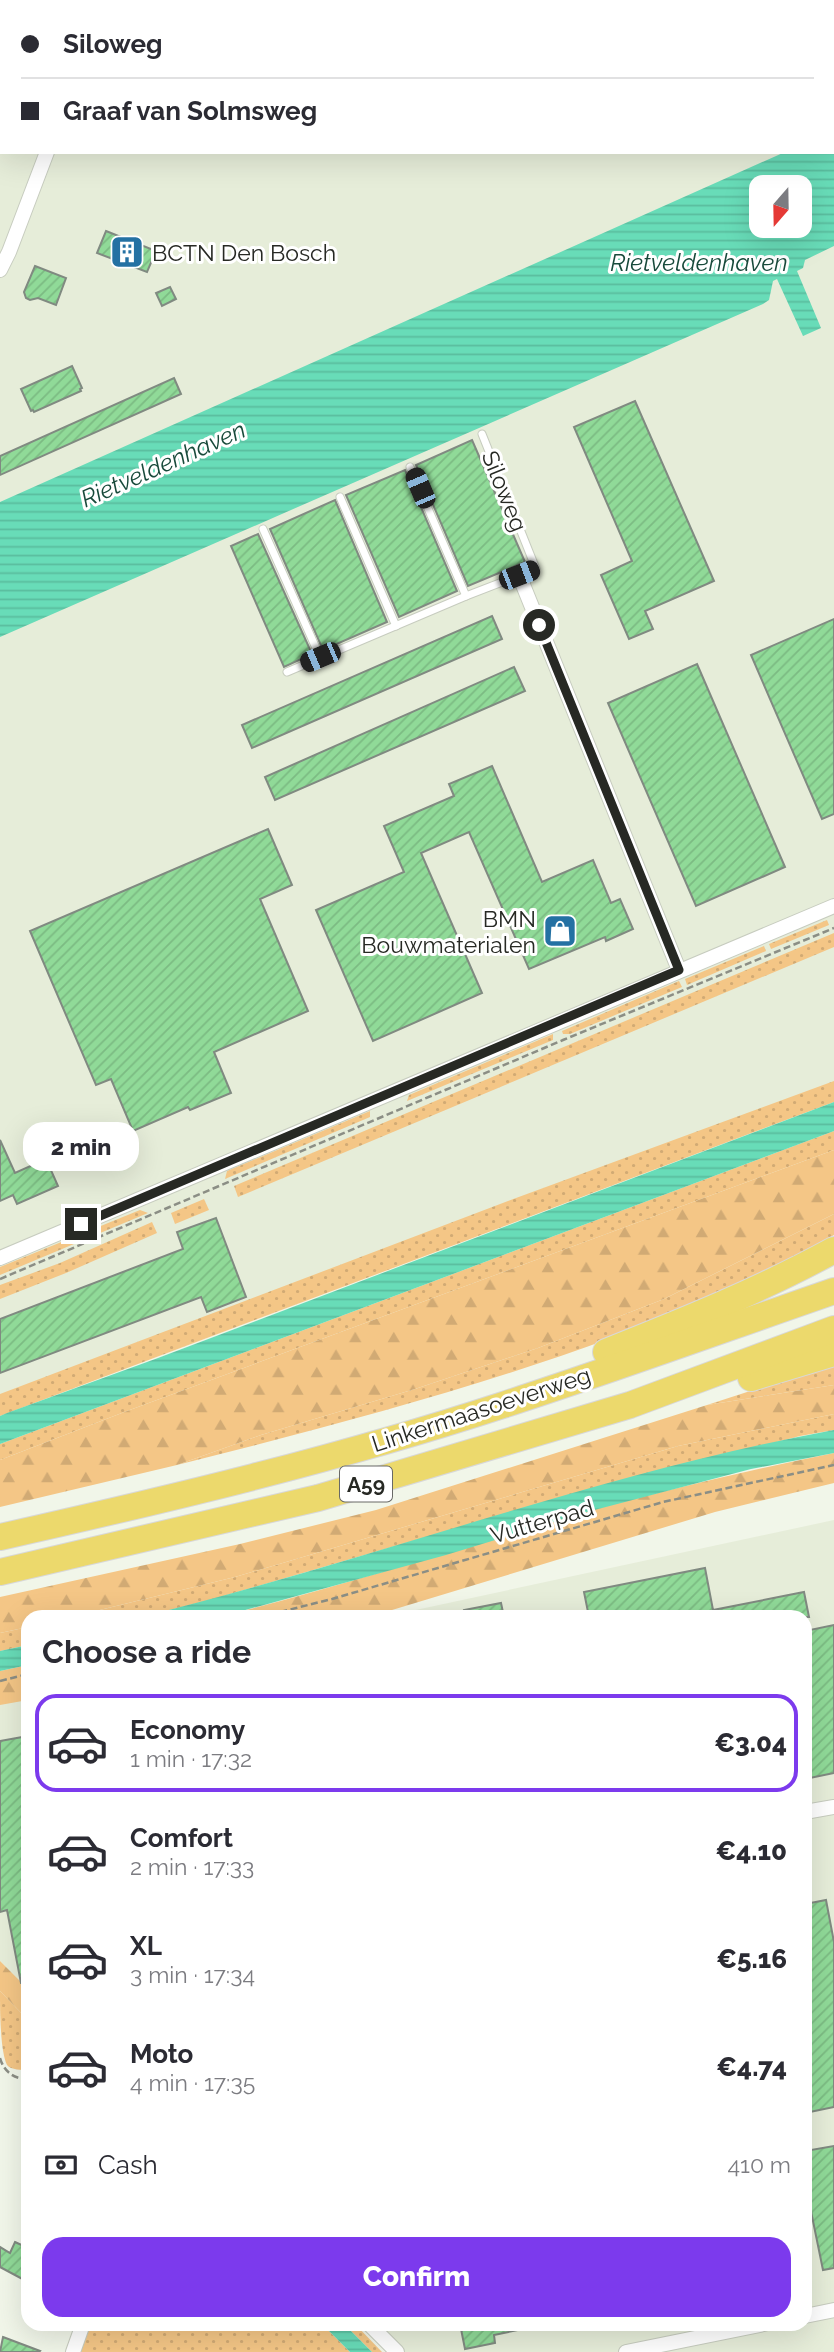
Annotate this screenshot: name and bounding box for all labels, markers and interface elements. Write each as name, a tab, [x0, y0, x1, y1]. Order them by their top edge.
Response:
text: Siloweg	[63, 29, 162, 59]
text: Graaf van Solmsweg	[63, 96, 317, 126]
north arrow	[749, 175, 812, 238]
map controls	[749, 175, 812, 238]
building icon: BCTN Den Bosch	[108, 233, 146, 271]
place label: BCTN Den Bosch	[152, 239, 336, 266]
water label: Rietveldenhaven	[610, 248, 788, 277]
water label: Rietveldenhaven	[76, 415, 250, 513]
street label: Siloweg	[477, 447, 533, 535]
car	[403, 465, 438, 511]
car	[496, 558, 543, 592]
route start	[523, 609, 555, 641]
car	[297, 639, 344, 675]
place label: BMN Bouwmaterialen	[361, 905, 536, 958]
shop icon: BMN Bouwmaterialen	[541, 912, 579, 950]
callout: 2 min	[23, 1122, 139, 1172]
text: 2 min	[51, 1133, 111, 1160]
route end	[65, 1208, 97, 1240]
street label: Linkermaasoeverweg	[368, 1361, 594, 1457]
road number: A59	[340, 1466, 392, 1502]
street label: Vutterpad	[487, 1493, 597, 1549]
text: Choose a ride	[42, 1633, 251, 1670]
icon: car	[46, 1712, 109, 1775]
text: Economy	[130, 1715, 245, 1745]
text: €3.04	[714, 1728, 787, 1758]
text: 1 min · 17:32	[130, 1745, 252, 1772]
icon: car	[46, 1820, 109, 1883]
text: Comfort	[130, 1823, 233, 1853]
text: €4.10	[716, 1836, 787, 1866]
text: 2 min · 17:33	[130, 1853, 254, 1880]
icon: car	[46, 1928, 109, 1991]
text: XL	[130, 1931, 162, 1961]
text: €5.16	[716, 1944, 787, 1974]
text: 3 min · 17:34	[130, 1961, 255, 1988]
icon: car	[46, 2036, 109, 2099]
text: Moto	[130, 2039, 193, 2069]
text: €4.74	[716, 2052, 787, 2082]
text: 4 min · 17:35	[130, 2069, 255, 2096]
icon: cash	[42, 2146, 80, 2184]
text: Cash	[98, 2150, 158, 2180]
text: 410 m	[728, 2151, 791, 2178]
button: Confirm	[42, 2237, 791, 2317]

